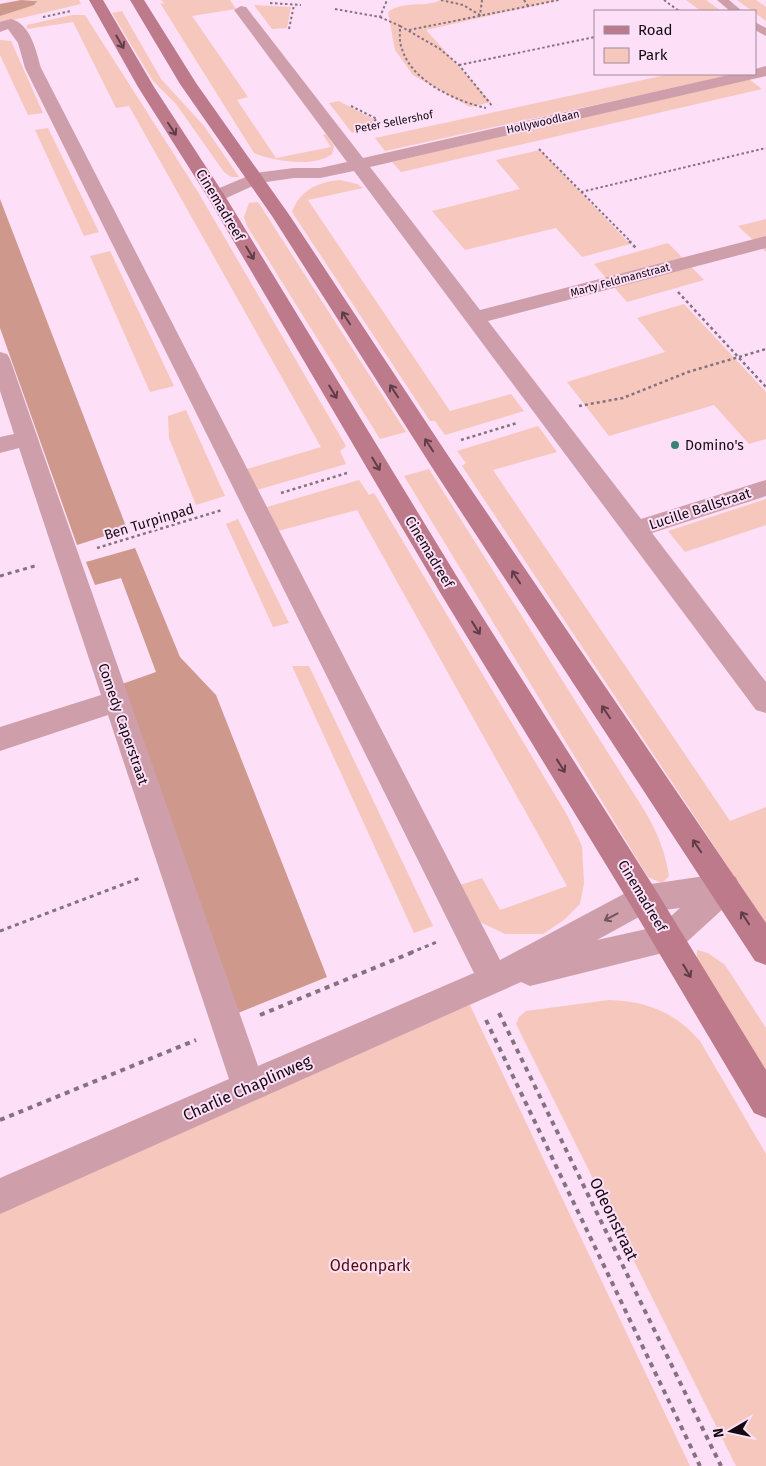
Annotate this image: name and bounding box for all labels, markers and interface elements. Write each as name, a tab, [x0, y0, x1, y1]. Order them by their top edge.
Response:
legend	[594, 10, 756, 75]
text: Road	[638, 21, 673, 39]
one-way arrow	[115, 35, 125, 50]
text: Park	[638, 46, 668, 64]
street label: Hollywoodlaan	[505, 107, 581, 137]
street label: Peter Sellershof	[354, 108, 435, 136]
one-way arrow	[167, 121, 177, 135]
street label: Cinemadreef	[192, 166, 249, 245]
one-way arrow	[245, 245, 255, 259]
street label: Marty Feldmanstraat	[569, 260, 671, 300]
one-way arrow	[341, 311, 351, 325]
one-way arrow	[329, 385, 339, 399]
one-way arrow	[389, 385, 399, 399]
place label: Domino's	[685, 437, 744, 454]
one-way arrow	[424, 438, 434, 452]
marker: Domino's	[669, 439, 681, 451]
one-way arrow	[372, 457, 382, 471]
street label: Lucille Ballstraat	[647, 484, 754, 533]
street label: Ben Turpinpad	[102, 500, 196, 544]
street label: Cinemadreef	[401, 513, 458, 592]
one-way arrow	[511, 570, 521, 584]
one-way arrow	[471, 621, 481, 635]
street label: Comedy Caperstraat	[94, 661, 152, 788]
one-way arrow	[601, 705, 611, 719]
one-way arrow	[557, 759, 567, 773]
one-way arrow	[692, 840, 702, 854]
street label: Cinemadreef	[614, 857, 671, 936]
one-way arrow	[604, 912, 619, 922]
one-way arrow	[740, 912, 750, 926]
one-way arrow	[683, 964, 693, 978]
street label: Charlie Chaplinweg	[180, 1051, 315, 1125]
street label: Odeonstraat	[586, 1174, 642, 1264]
park label: Odeonpark	[330, 1256, 411, 1275]
north arrow	[706, 1406, 756, 1456]
text: N	[710, 1427, 728, 1439]

